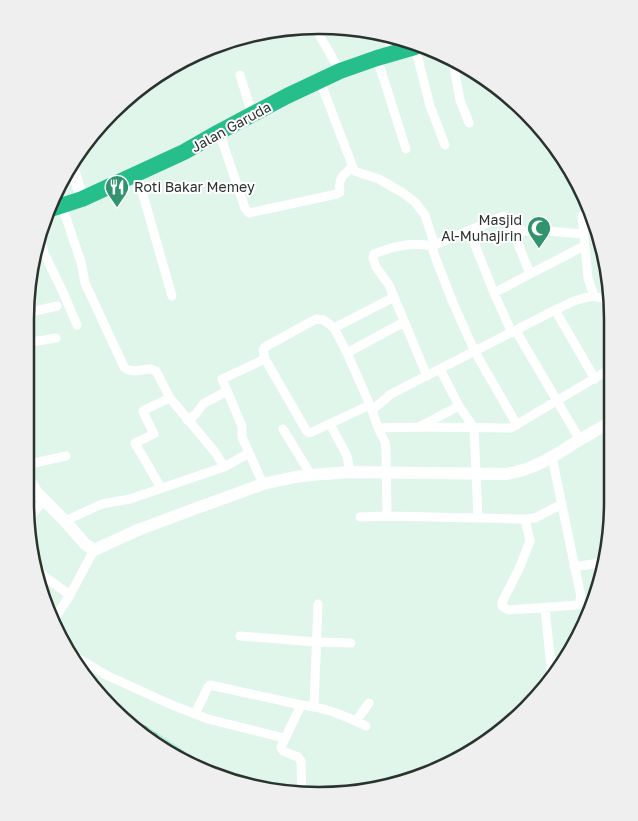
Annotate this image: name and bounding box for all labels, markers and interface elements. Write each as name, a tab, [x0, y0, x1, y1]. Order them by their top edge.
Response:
street label: Jalan Garuda	[188, 98, 274, 155]
restaurant icon: Roti Bakar Memey	[104, 174, 130, 208]
place label: Roti Bakar Memey	[134, 178, 255, 195]
place label: Masjid Al-Muhajirin	[441, 211, 522, 244]
mosque icon: Masjid Al-Muhajirin	[526, 215, 552, 249]

